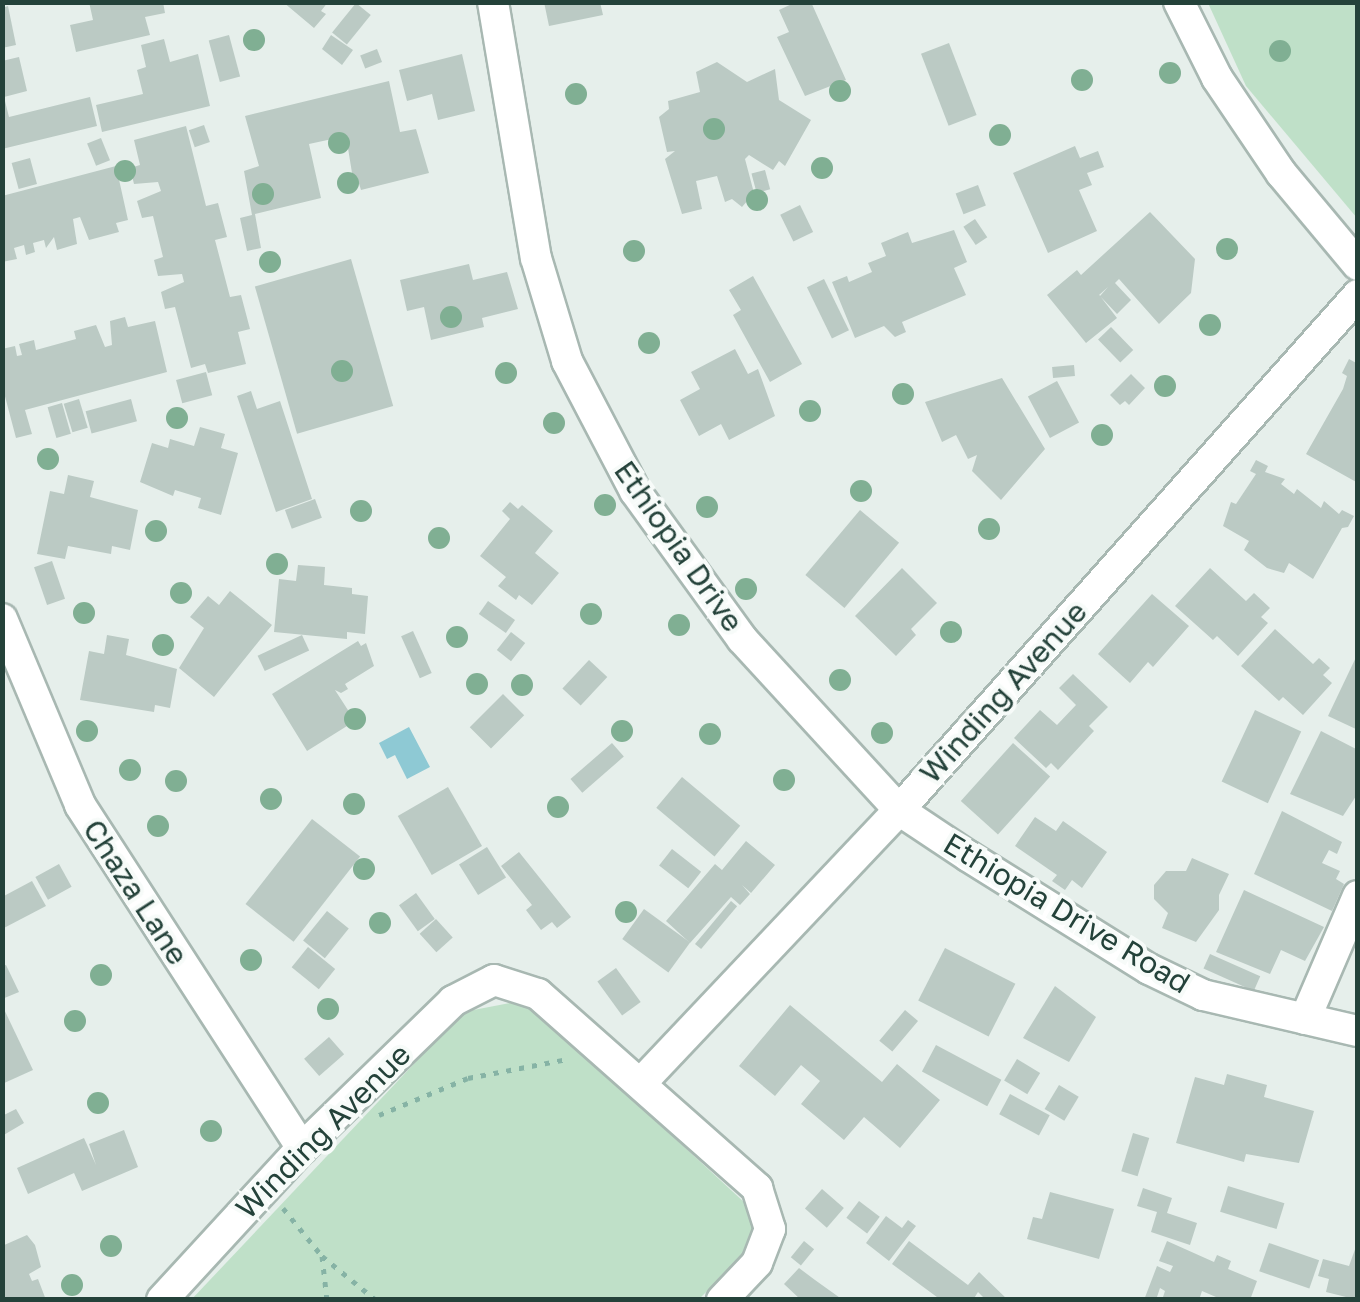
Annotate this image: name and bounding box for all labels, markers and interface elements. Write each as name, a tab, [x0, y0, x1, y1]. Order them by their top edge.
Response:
street label: Ethiopia Drive	[607, 454, 751, 638]
street label: Winding Avenue	[912, 594, 1094, 790]
street label: Chaza Lane	[76, 813, 196, 971]
street label: Ethiopia Drive Road	[937, 825, 1197, 1001]
street label: Winding Avenue	[228, 1036, 418, 1226]

